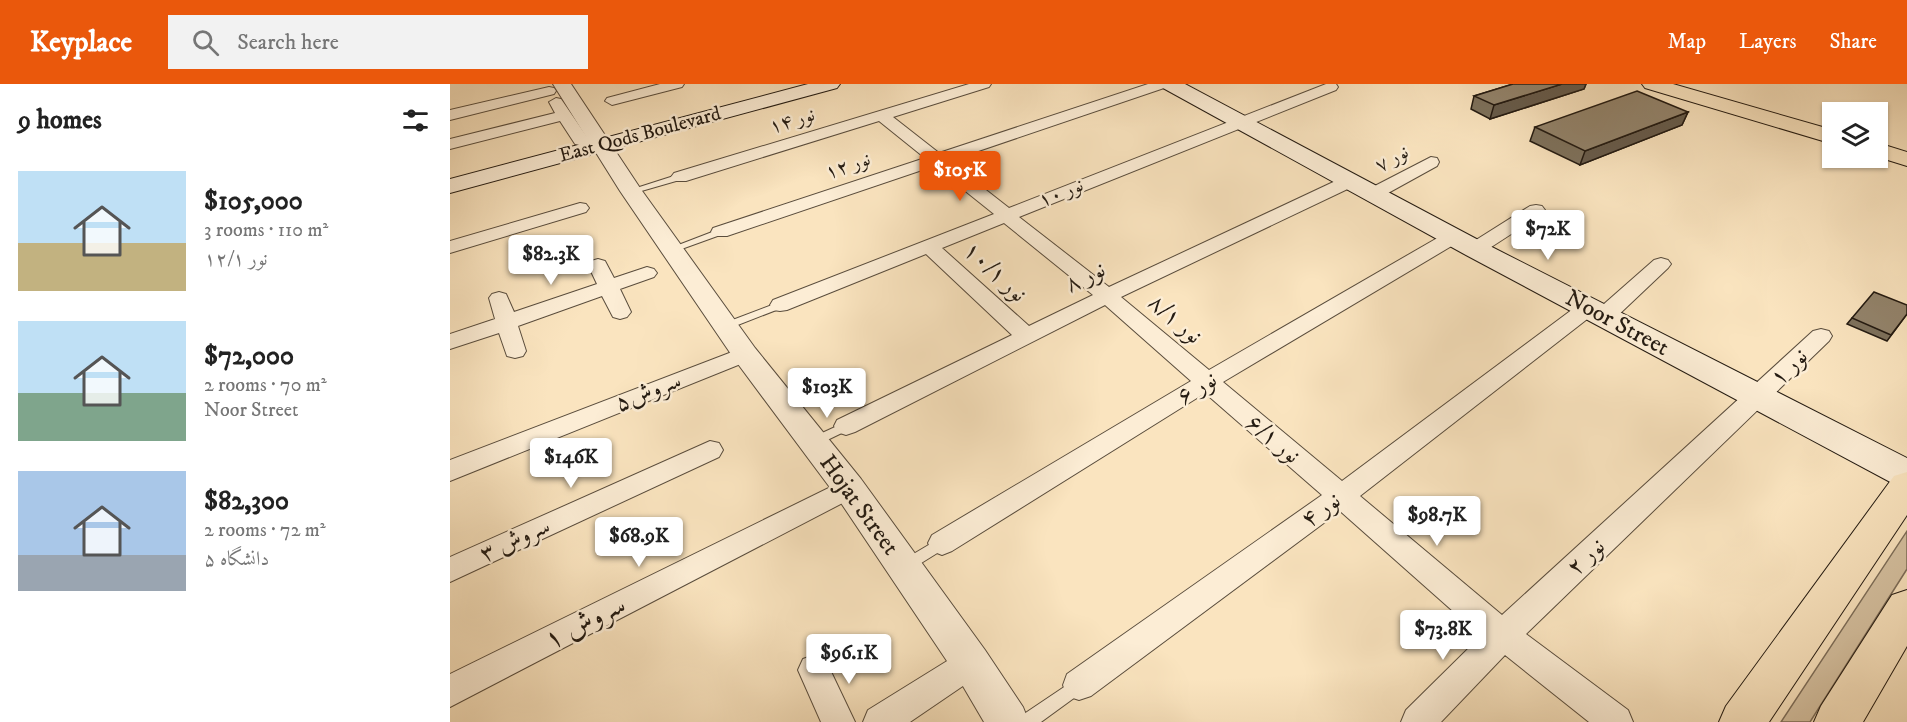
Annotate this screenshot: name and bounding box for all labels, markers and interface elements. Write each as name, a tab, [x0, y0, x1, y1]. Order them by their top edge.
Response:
search box	[168, 15, 588, 69]
text: Keyplace	[30, 25, 132, 60]
icon: search	[189, 26, 222, 59]
text: Search here	[237, 29, 339, 56]
text: Map	[1667, 29, 1706, 55]
text: Layers	[1739, 29, 1797, 55]
text: Share	[1830, 29, 1877, 55]
street label: East Qods Boulevard	[556, 101, 724, 169]
street label: نور ۱۴	[766, 102, 818, 140]
map controls	[1822, 102, 1888, 168]
button: layers	[1822, 102, 1888, 168]
text: 9 homes	[18, 104, 102, 137]
icon: filters	[399, 104, 432, 137]
street label: نور ۷	[1371, 140, 1413, 178]
street label: نور ۱۲	[822, 147, 874, 185]
pin: $105K	[918, 151, 1002, 202]
text: $105K	[934, 158, 986, 183]
street label: نور ۱۰	[1035, 173, 1087, 213]
text: $105,000	[204, 185, 303, 218]
icon: home	[66, 195, 138, 267]
pin: $72K	[1512, 210, 1584, 261]
text: $72K	[1525, 217, 1571, 242]
text: 3 rooms · 110 m²	[204, 218, 328, 243]
pin: $82.3K	[502, 235, 600, 286]
street label: نور ۱۰/۱	[957, 235, 1033, 309]
text: $82.3K	[522, 242, 580, 267]
text: نور ۱۲/۱	[204, 247, 268, 272]
street label: نور ۸	[1060, 254, 1110, 300]
street label: Noor Street	[1560, 283, 1674, 363]
street label: نور ۸/۱	[1142, 287, 1208, 351]
text: $72,000	[204, 340, 294, 373]
street label: نور ۱	[1764, 342, 1814, 392]
icon: home	[66, 345, 138, 417]
street label: نور ۶	[1171, 364, 1223, 412]
street label: سروش۵	[610, 365, 686, 419]
pin: $103K	[785, 368, 869, 419]
text: 2 rooms · 70 m²	[204, 373, 327, 398]
text: $103K	[802, 375, 852, 400]
text: Noor Street	[204, 398, 298, 423]
street label: نور ۶/۱	[1240, 408, 1306, 470]
pin: $146K	[529, 438, 613, 489]
text: $146K	[544, 445, 598, 470]
street label: Hojat Street	[812, 449, 906, 561]
text: $82,300	[204, 485, 289, 518]
street label: نور ۴	[1295, 486, 1347, 534]
icon: home	[66, 495, 138, 567]
pin: $98.7K	[1388, 496, 1486, 547]
text: $98.7K	[1407, 503, 1467, 528]
street label: سروش ۳	[475, 511, 555, 569]
pin: $68.9K	[590, 517, 688, 568]
text: 2 rooms · 72 m²	[204, 518, 326, 543]
text: $68.9K	[609, 524, 669, 549]
street label: نور ۲	[1561, 532, 1611, 582]
text: دانشگاه ۵	[204, 547, 269, 572]
street label: سروش ۱	[539, 587, 631, 657]
pin: $73.8K	[1394, 610, 1492, 661]
text: $73.8K	[1414, 617, 1472, 642]
pin: $96.1K	[800, 634, 898, 685]
text: $96.1K	[820, 641, 878, 666]

